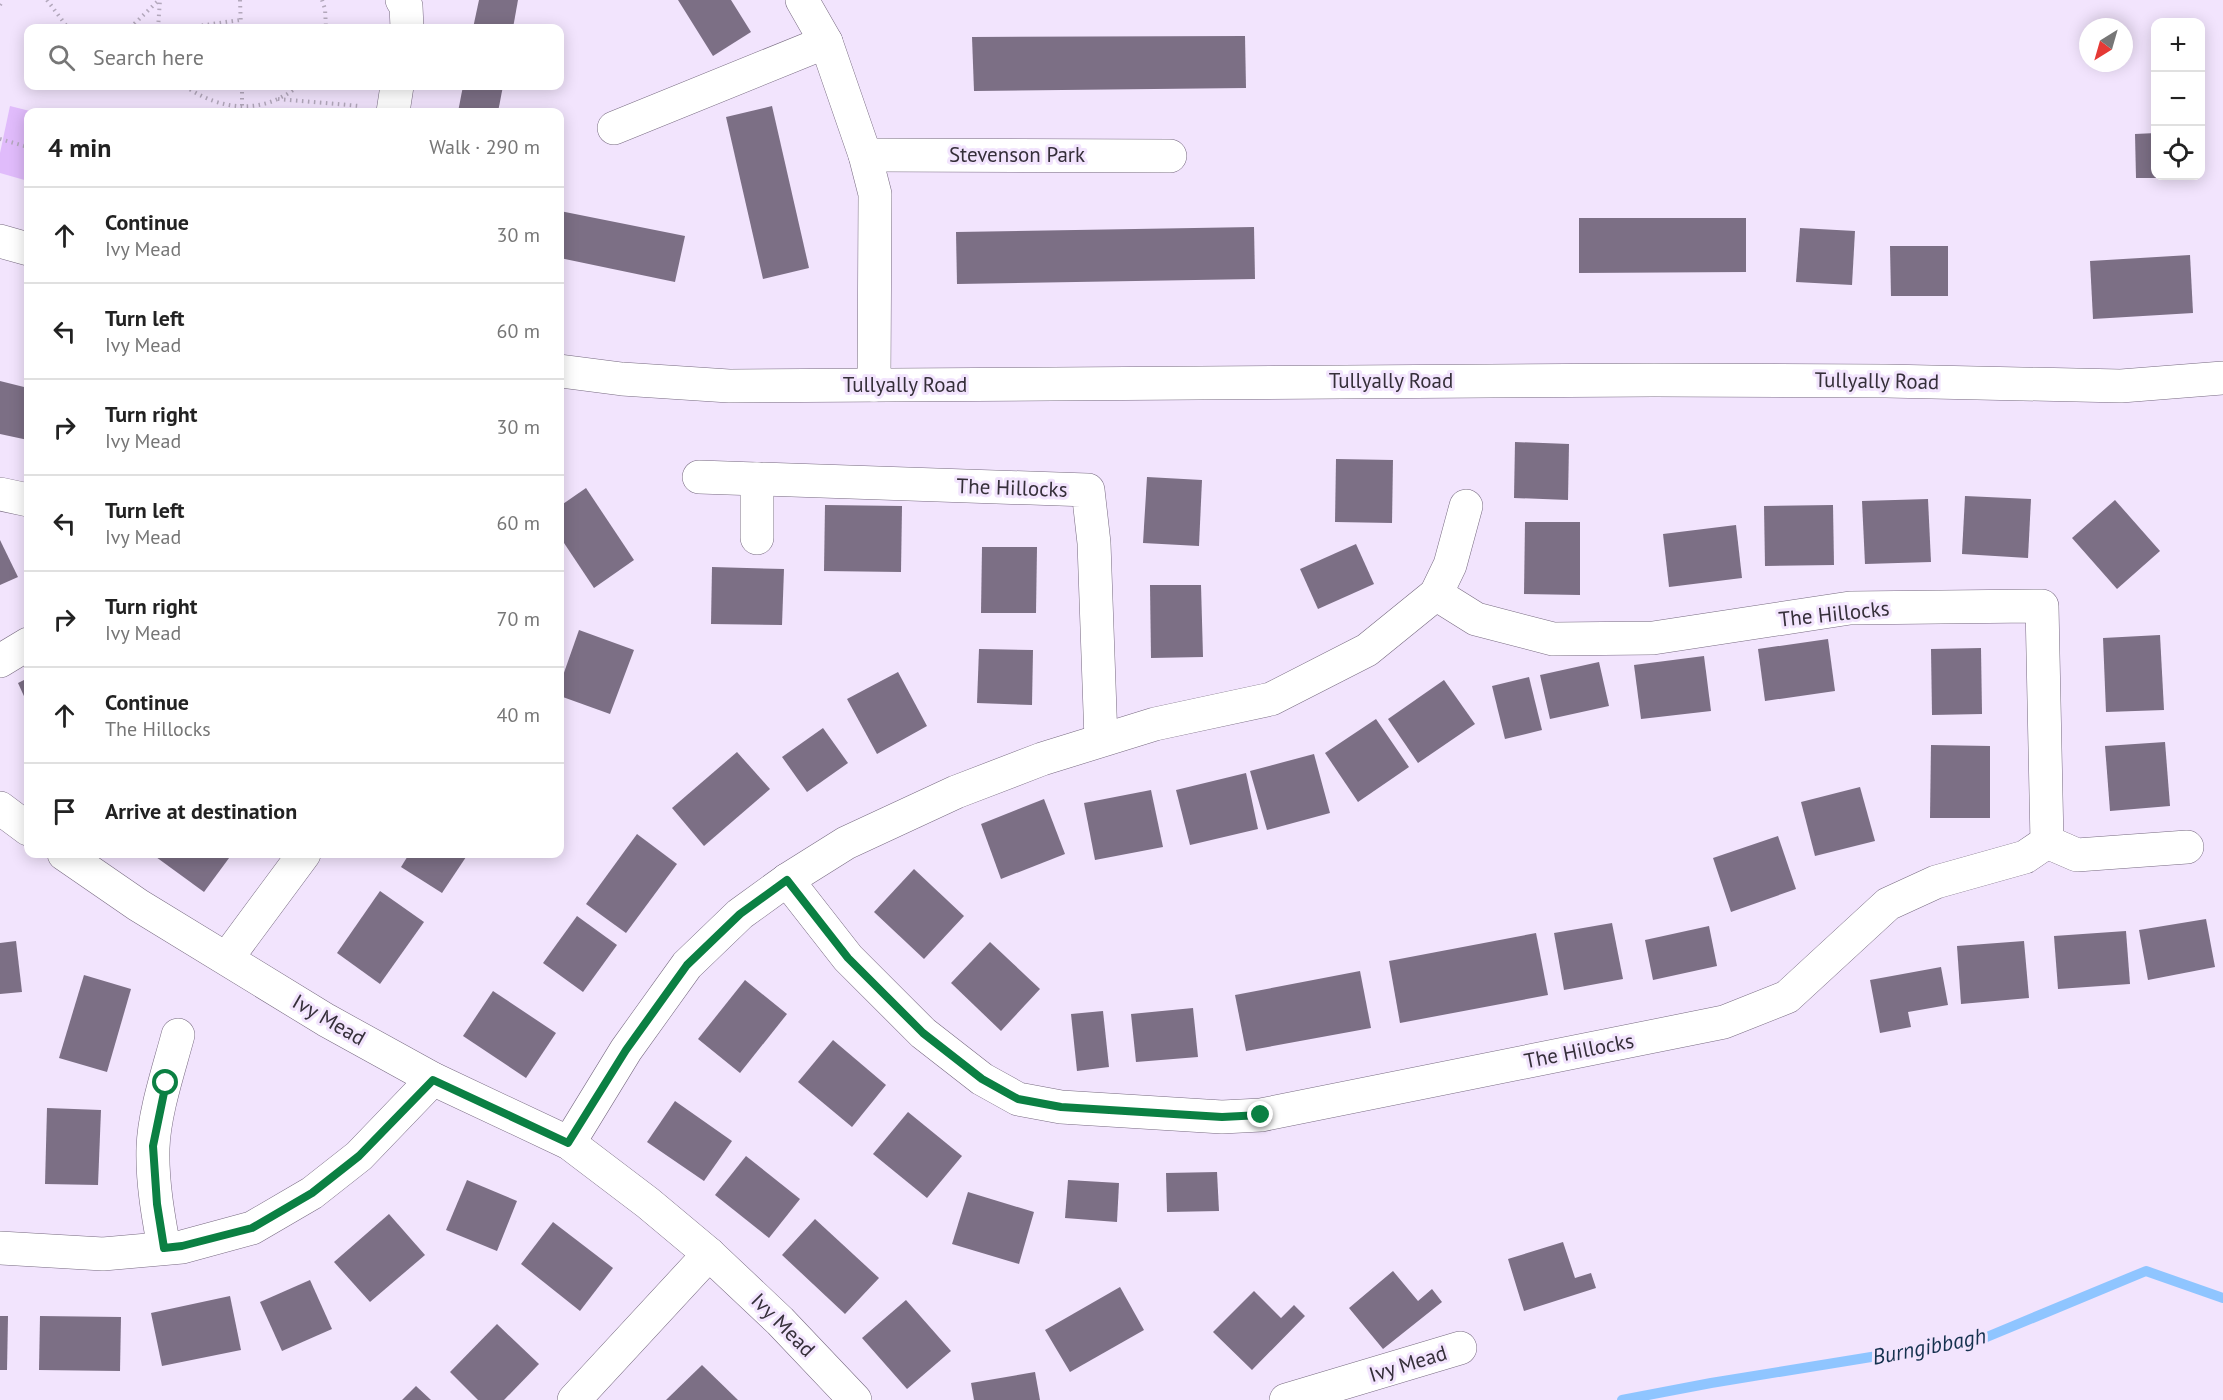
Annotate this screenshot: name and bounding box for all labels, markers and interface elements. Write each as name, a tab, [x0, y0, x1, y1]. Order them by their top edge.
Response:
north arrow	[2079, 18, 2133, 72]
map controls	[2151, 18, 2205, 180]
button: +	[2151, 18, 2205, 72]
search box	[24, 24, 564, 90]
icon: search	[45, 41, 78, 74]
text: Search here	[93, 43, 204, 71]
button: −	[2151, 72, 2205, 126]
button: locate	[2151, 126, 2205, 180]
text: 4 min	[48, 131, 111, 164]
text: Walk · 290 m	[429, 134, 540, 160]
street label: Stevenson Park	[949, 141, 1085, 168]
text: Continue	[105, 208, 189, 236]
icon: ahead	[48, 219, 81, 252]
text: 30 m	[497, 222, 540, 248]
text: Ivy Mead	[105, 236, 181, 262]
text: Turn left	[105, 304, 185, 332]
icon: left	[48, 315, 81, 348]
text: 60 m	[497, 318, 540, 344]
text: Ivy Mead	[105, 332, 181, 358]
street label: Tullyally Road	[1814, 366, 1940, 395]
street label: Tullyally Road	[1329, 367, 1453, 394]
street label: Tullyally Road	[843, 371, 967, 398]
text: Turn right	[105, 400, 197, 428]
icon: right	[48, 411, 81, 444]
text: 30 m	[497, 414, 540, 440]
text: Ivy Mead	[105, 428, 181, 454]
street label: The Hillocks	[956, 472, 1068, 503]
text: Turn left	[105, 496, 185, 524]
icon: left	[48, 507, 81, 540]
text: 60 m	[497, 510, 540, 536]
text: Ivy Mead	[105, 524, 181, 550]
text: Turn right	[105, 592, 197, 620]
street label: The Hillocks	[1777, 594, 1891, 633]
icon: right	[48, 603, 81, 636]
text: 70 m	[497, 606, 540, 632]
text: Ivy Mead	[105, 620, 181, 646]
text: Continue	[105, 688, 189, 716]
icon: ahead	[48, 699, 81, 732]
text: 40 m	[497, 702, 540, 728]
text: The Hillocks	[105, 716, 211, 742]
icon: arrive	[48, 795, 81, 828]
text: Arrive at destination	[105, 797, 297, 825]
street label: Ivy Mead	[288, 988, 371, 1051]
street label: The Hillocks	[1522, 1027, 1636, 1074]
route start	[152, 1069, 178, 1095]
route end	[1247, 1101, 1273, 1127]
street label: Ivy Mead	[746, 1287, 821, 1362]
water label: Burngibbagh	[1870, 1321, 1988, 1371]
street label: Ivy Mead	[1366, 1339, 1450, 1388]

